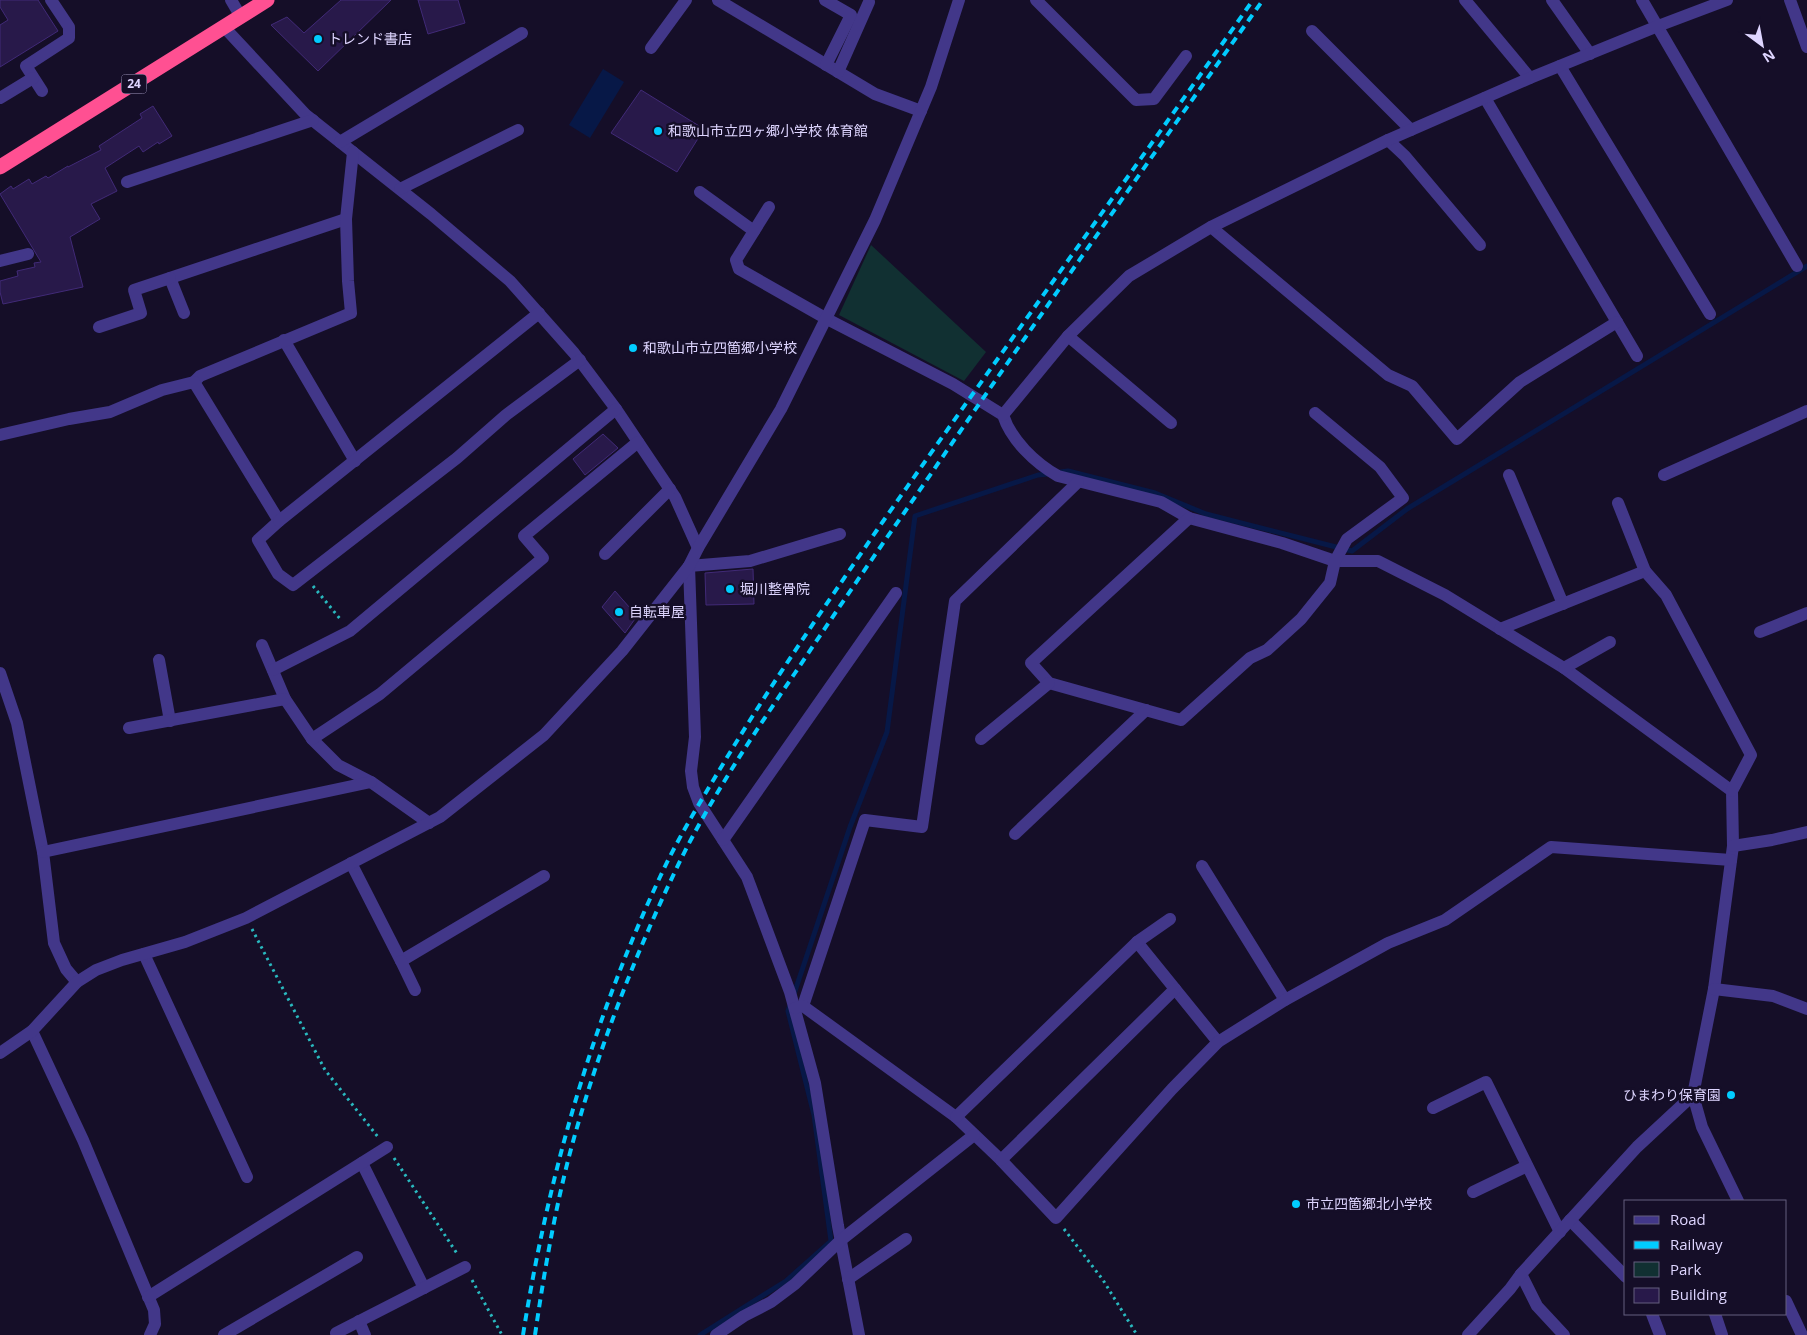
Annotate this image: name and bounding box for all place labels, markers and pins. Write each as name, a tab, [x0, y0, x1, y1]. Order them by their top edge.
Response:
place label: トレンド書店	[328, 29, 412, 48]
marker: トレンド書店	[312, 33, 324, 45]
place label: 和歌山市立四ヶ郷小学校 体育館	[668, 121, 868, 140]
marker: 和歌山市立四ヶ郷小学校 体育館	[652, 125, 664, 137]
place label: 和歌山市立四箇郷小学校	[643, 338, 797, 357]
marker: 和歌山市立四箇郷小学校	[627, 342, 639, 354]
place label: 堀川整骨院	[740, 579, 810, 598]
marker: 堀川整骨院	[724, 583, 736, 595]
place label: 自転車屋	[629, 602, 685, 621]
marker: 自転車屋	[613, 606, 625, 618]
place label: ひまわり保育園	[1623, 1085, 1721, 1104]
marker: ひまわり保育園	[1725, 1089, 1737, 1101]
place label: 市立四箇郷北小学校	[1306, 1194, 1432, 1213]
marker: 市立四箇郷北小学校	[1290, 1198, 1302, 1210]

